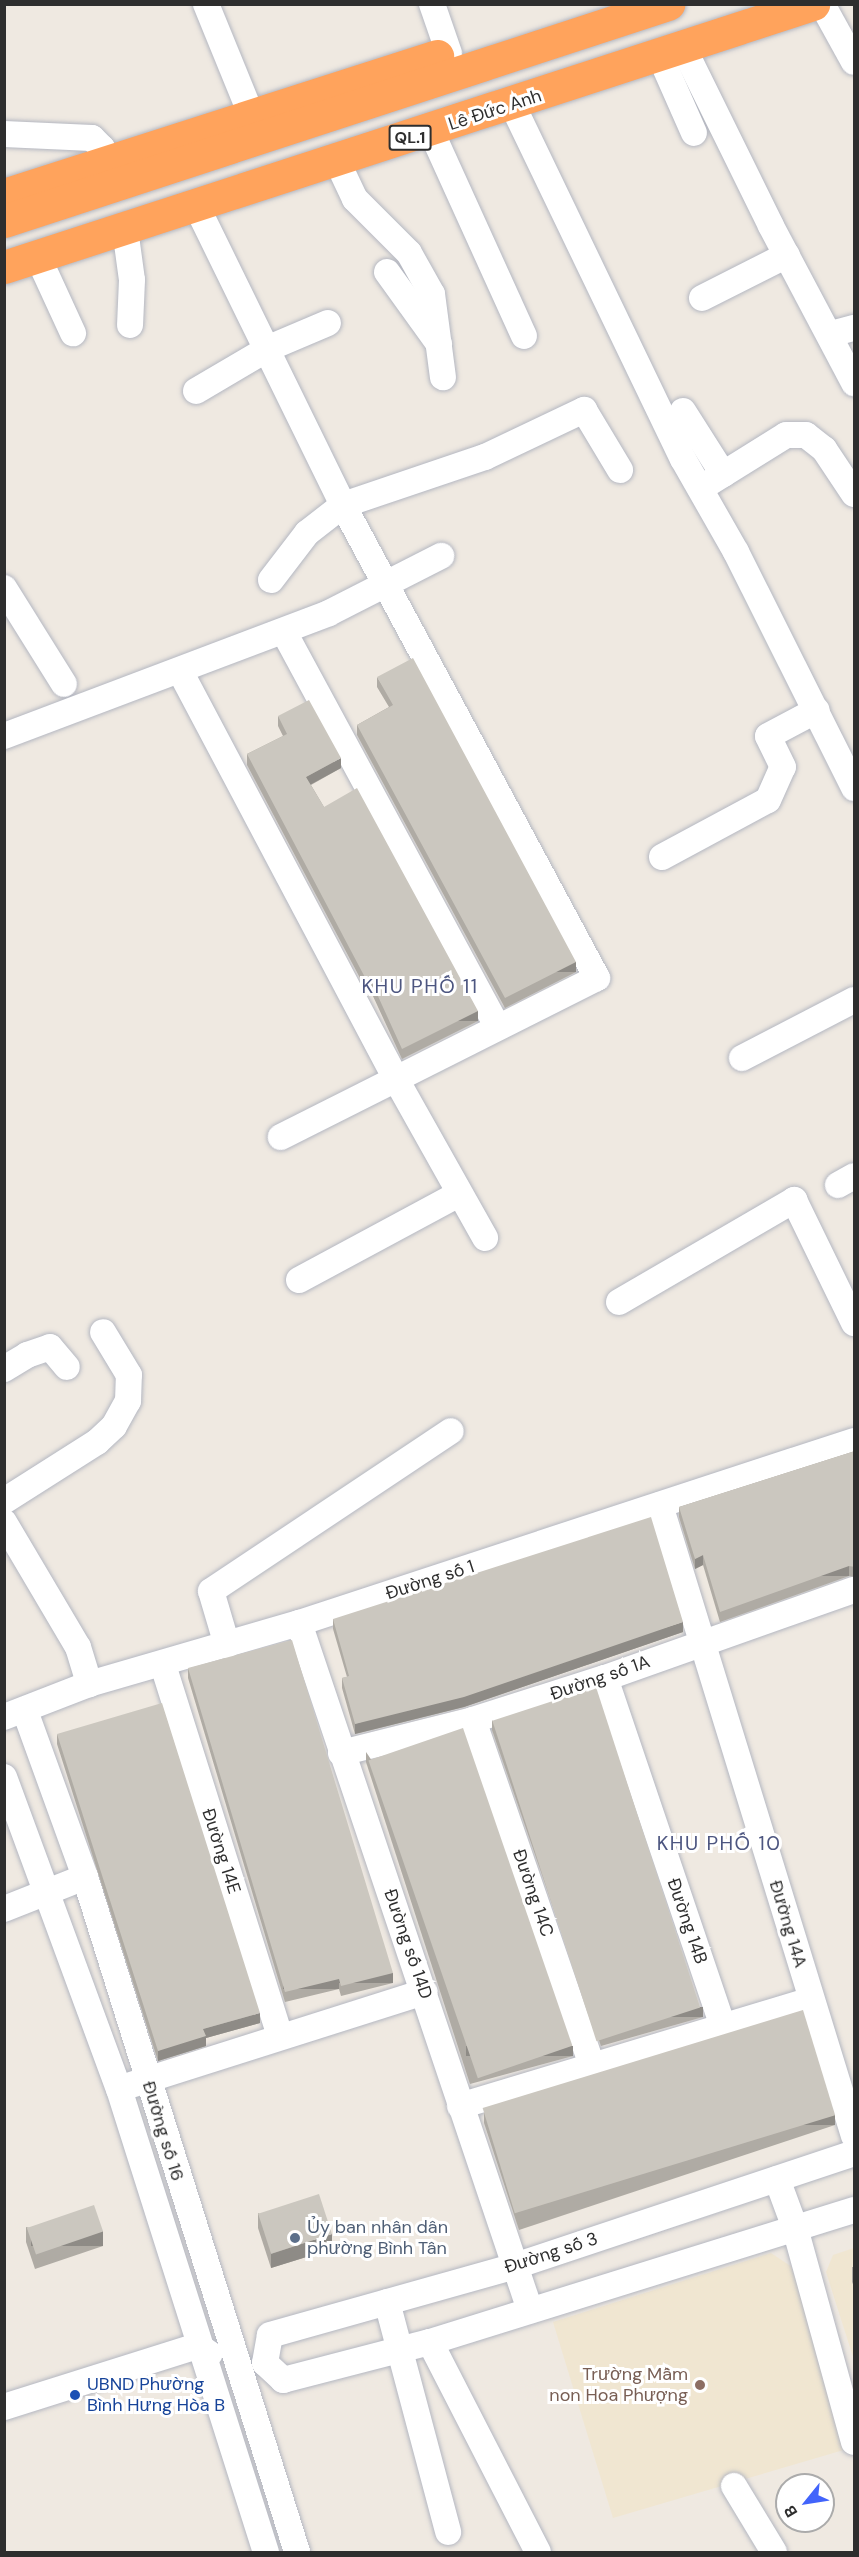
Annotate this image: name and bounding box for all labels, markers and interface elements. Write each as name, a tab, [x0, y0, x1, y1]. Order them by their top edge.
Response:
street label: Lê Đức Anh	[446, 85, 544, 135]
road number: QL.1	[388, 125, 432, 151]
district label: KHU PHỐ 11	[361, 974, 479, 998]
street label: Đường số 1	[383, 1556, 477, 1604]
street label: Đường số 1A	[547, 1651, 653, 1705]
street label: Đường 14E	[197, 1806, 245, 1896]
district label: KHU PHỐ 10	[657, 1831, 781, 1855]
street label: Đường 14C	[508, 1846, 558, 1940]
street label: Đường 14B	[662, 1875, 712, 1967]
street label: Đường 14A	[764, 1878, 812, 1970]
street label: Đường số 14D	[379, 1886, 437, 2002]
street label: Đường số 16	[138, 2078, 188, 2184]
place label: Ủy ban nhân dân phường Bình Tân	[307, 2217, 448, 2260]
street label: Đường số 3	[502, 2228, 600, 2278]
marker: Ủy ban nhân dân phường Bình Tân	[288, 2231, 302, 2245]
place label: Trường Mầm non Hoa Phượng	[549, 2364, 688, 2406]
place label: UBND Phường Bình Hưng Hòa B	[87, 2374, 225, 2416]
marker: Trường Mầm non Hoa Phượng	[693, 2378, 707, 2392]
marker: UBND Phường Bình Hưng Hòa B	[68, 2388, 82, 2402]
north arrow	[775, 2473, 835, 2533]
text: B	[779, 2502, 802, 2521]

